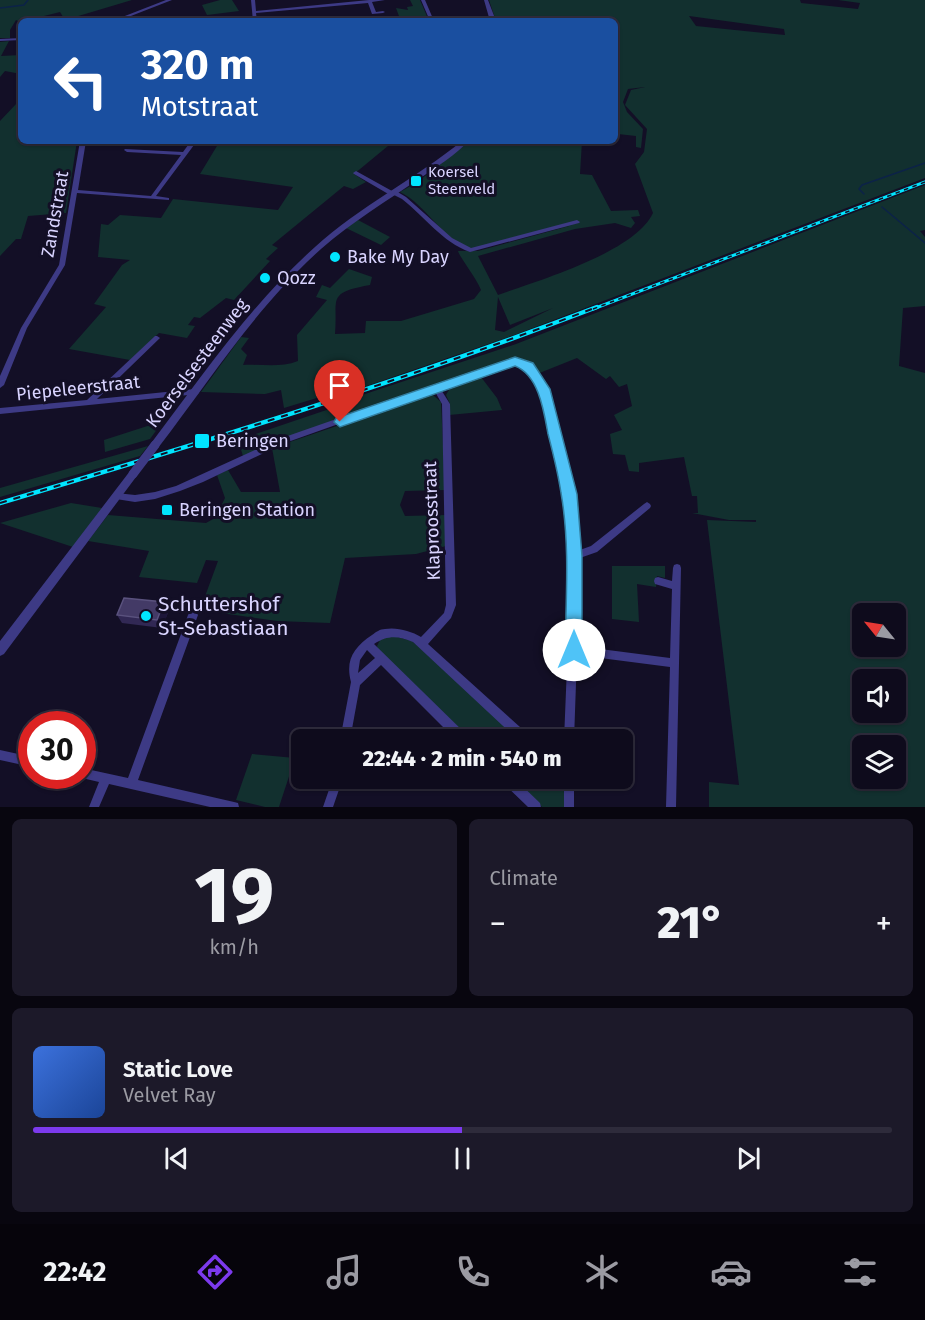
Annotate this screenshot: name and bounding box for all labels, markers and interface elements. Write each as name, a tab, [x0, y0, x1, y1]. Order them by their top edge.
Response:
text: 320 m	[141, 40, 254, 90]
icon: left	[42, 42, 120, 120]
text: Motstraat	[141, 91, 258, 123]
place label: Koersel Steenveld	[428, 163, 495, 198]
street label: Zandstraat	[37, 169, 74, 259]
marker: Koersel Steenveld	[409, 174, 423, 188]
place label: Bake My Day	[347, 246, 449, 268]
marker: Bake My Day	[328, 250, 342, 264]
place label: Qozz	[277, 267, 316, 289]
marker: Qozz	[258, 271, 272, 285]
street label: Koerselsesteenweg	[141, 294, 253, 432]
pin	[314, 360, 365, 422]
icon: arrive	[323, 369, 356, 402]
street label: Piepeleerstraat	[15, 370, 142, 405]
place label: Beringen	[216, 430, 289, 452]
marker: Beringen	[193, 432, 211, 450]
street label: Klaproosstraat	[419, 461, 445, 581]
place label: Beringen Station	[179, 499, 315, 521]
marker: Beringen Station	[160, 503, 174, 517]
place label: Schuttershof St-Sebastiaan	[158, 591, 289, 641]
north arrow	[852, 603, 906, 657]
map controls	[852, 603, 906, 789]
marker: Schuttershof St-Sebastiaan	[139, 609, 153, 623]
position arrow	[542, 618, 606, 682]
button: sound	[852, 669, 906, 723]
speed limit sign: 30	[18, 711, 96, 789]
button: layers	[852, 735, 906, 789]
text: 22:44 · 2 min · 540 m	[362, 745, 562, 772]
text: 19	[194, 849, 274, 943]
text: Climate	[490, 866, 558, 890]
text: 21°	[657, 896, 724, 950]
text: −	[490, 904, 506, 944]
text: +	[876, 904, 892, 944]
text: km/h	[210, 935, 259, 959]
text: Static Love	[123, 1056, 233, 1083]
text: Velvet Ray	[123, 1083, 216, 1107]
icon: previous	[160, 1142, 193, 1175]
icon: pause	[446, 1142, 479, 1175]
icon: next	[732, 1142, 765, 1175]
icon: directions	[194, 1251, 236, 1293]
icon: music	[323, 1251, 365, 1293]
icon: phone	[452, 1251, 494, 1293]
icon: climate	[581, 1251, 623, 1293]
icon: car	[710, 1251, 752, 1293]
icon: filters	[839, 1251, 881, 1293]
text: 22:42	[44, 1256, 107, 1288]

